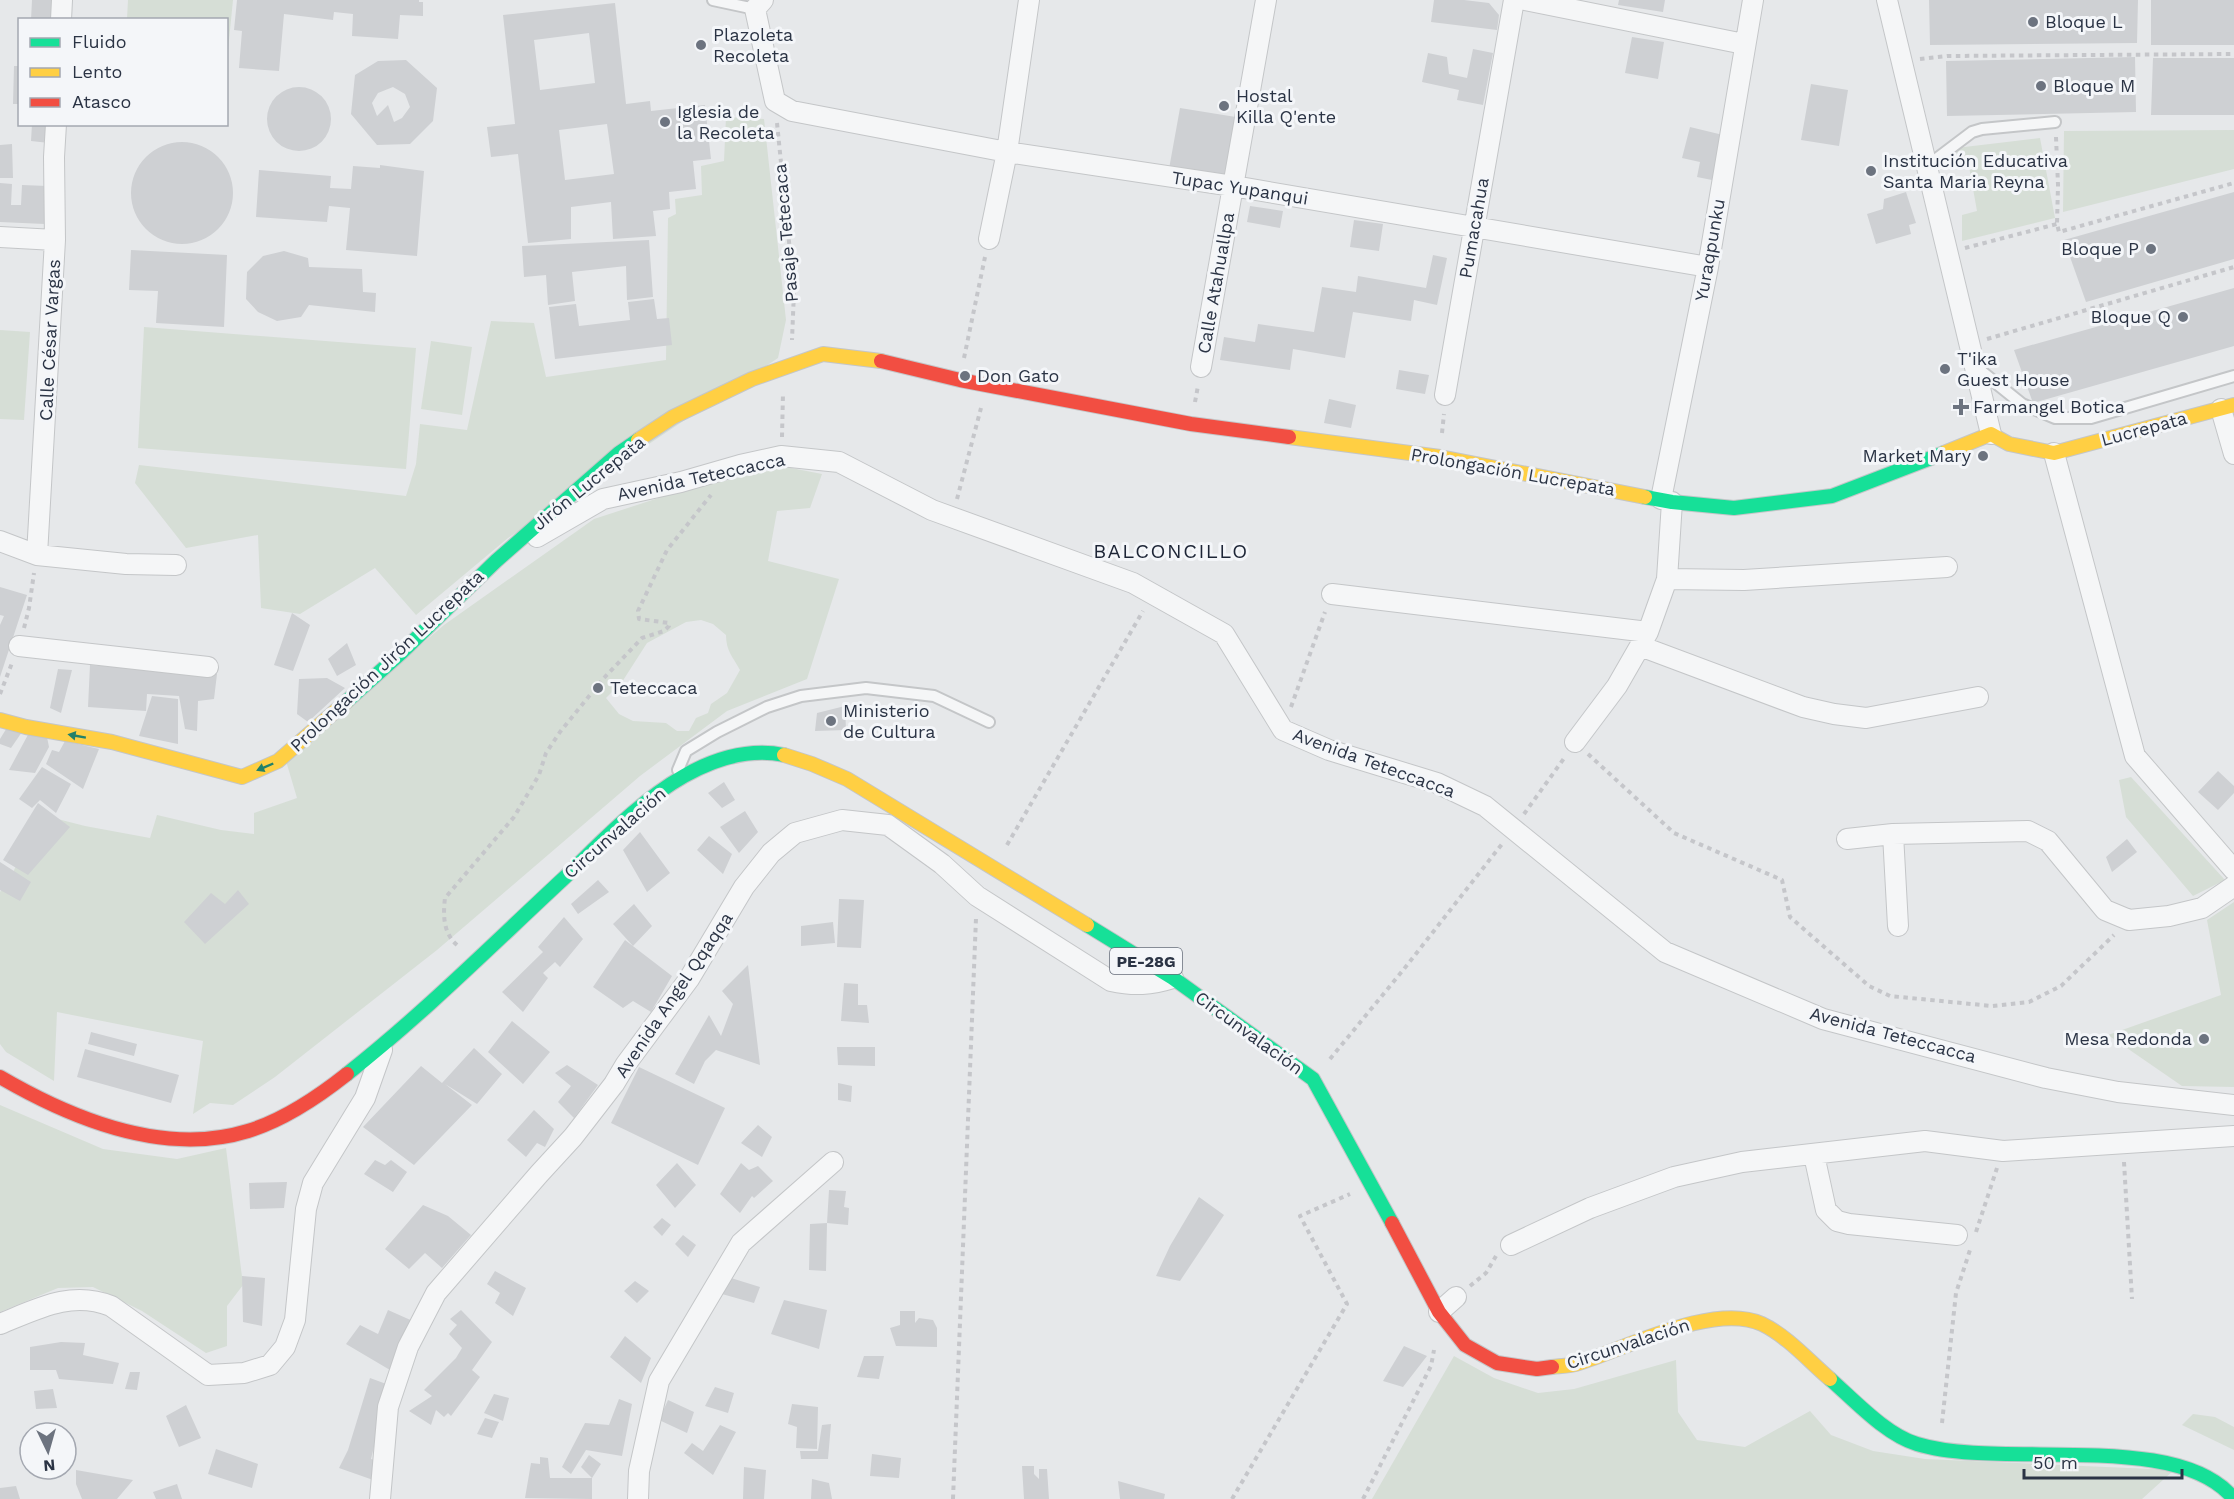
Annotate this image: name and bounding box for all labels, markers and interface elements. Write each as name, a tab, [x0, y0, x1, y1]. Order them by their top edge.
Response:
place label: Bloque L	[2045, 11, 2123, 32]
marker: Bloque L	[2026, 15, 2040, 29]
legend	[18, 18, 228, 126]
place label: Plazoleta Recoleta	[713, 24, 793, 66]
text: Fluido	[72, 31, 126, 52]
marker: Plazoleta Recoleta	[694, 38, 708, 52]
text: Lento	[72, 61, 122, 82]
place label: Bloque M	[2053, 75, 2135, 96]
marker: Bloque M	[2034, 79, 2048, 93]
place label: Hostal Killa Q'ente	[1236, 85, 1336, 127]
text: Atasco	[72, 91, 131, 112]
marker: Hostal Killa Q'ente	[1217, 99, 1231, 113]
place label: Iglesia de la Recoleta	[677, 101, 775, 143]
marker: Iglesia de la Recoleta	[658, 115, 672, 129]
place label: Institución Educativa Santa Maria Reyna	[1883, 150, 2068, 192]
street label: Pasaje Tetecaca	[769, 163, 802, 303]
marker: Institución Educativa Santa Maria Reyna	[1864, 164, 1878, 178]
street label: Tupac Yupanqui	[1170, 166, 1310, 209]
street label: Pumacahua	[1454, 176, 1493, 280]
street label: Yuraqpunku	[1690, 197, 1729, 303]
street label: Calle Atahuallpa	[1193, 211, 1238, 355]
place label: Bloque P	[2061, 238, 2139, 259]
marker: Bloque P	[2144, 242, 2158, 256]
street label: Calle César Vargas	[35, 259, 64, 421]
place label: Bloque Q	[2091, 306, 2171, 327]
marker: Bloque Q	[2176, 310, 2190, 324]
place label: T'ika Guest House	[1957, 348, 2070, 390]
marker: T'ika Guest House	[1938, 362, 1952, 376]
place label: Don Gato	[977, 365, 1059, 386]
marker: Don Gato	[958, 369, 972, 383]
place label: Farmangel Botica	[1973, 396, 2125, 417]
marker: Farmangel Botica	[1954, 400, 1968, 414]
street label: Lucrepata	[2099, 407, 2189, 450]
street label: Jirón Lucrepata	[528, 431, 649, 534]
street label: Prolongación Lucrepata	[1409, 443, 1617, 500]
place label: Market Mary	[1862, 445, 1972, 466]
street label: Avenida Teteccacca	[615, 448, 787, 505]
marker: Market Mary	[1976, 449, 1990, 463]
district label: BALCONCILLO	[1093, 539, 1249, 563]
street label: Prolongación Jirón Lucrepata	[286, 565, 488, 756]
place label: Teteccaca	[610, 677, 698, 698]
marker: Teteccaca	[591, 681, 605, 695]
place label: Ministerio de Cultura	[843, 700, 935, 742]
marker: Ministerio de Cultura	[824, 714, 838, 728]
street label: Avenida Teteccacca	[1290, 723, 1458, 802]
one-way arrow	[67, 731, 86, 740]
one-way arrow	[255, 762, 273, 772]
street label: Circunvalación	[559, 783, 670, 883]
street label: Avenida Angel Qqaqqa	[610, 908, 737, 1081]
road number: PE-28G	[1110, 948, 1182, 974]
street label: Circunvalación	[1191, 986, 1307, 1079]
street label: Avenida Teteccacca	[1808, 1002, 1979, 1067]
place label: Mesa Redonda	[2064, 1028, 2192, 1049]
marker: Mesa Redonda	[2197, 1032, 2211, 1046]
street label: Circunvalación	[1564, 1314, 1692, 1373]
north arrow	[18, 1421, 78, 1481]
scale bar	[2024, 1442, 2182, 1480]
text: 50 m	[2033, 1452, 2078, 1473]
text: N	[43, 1455, 56, 1475]

